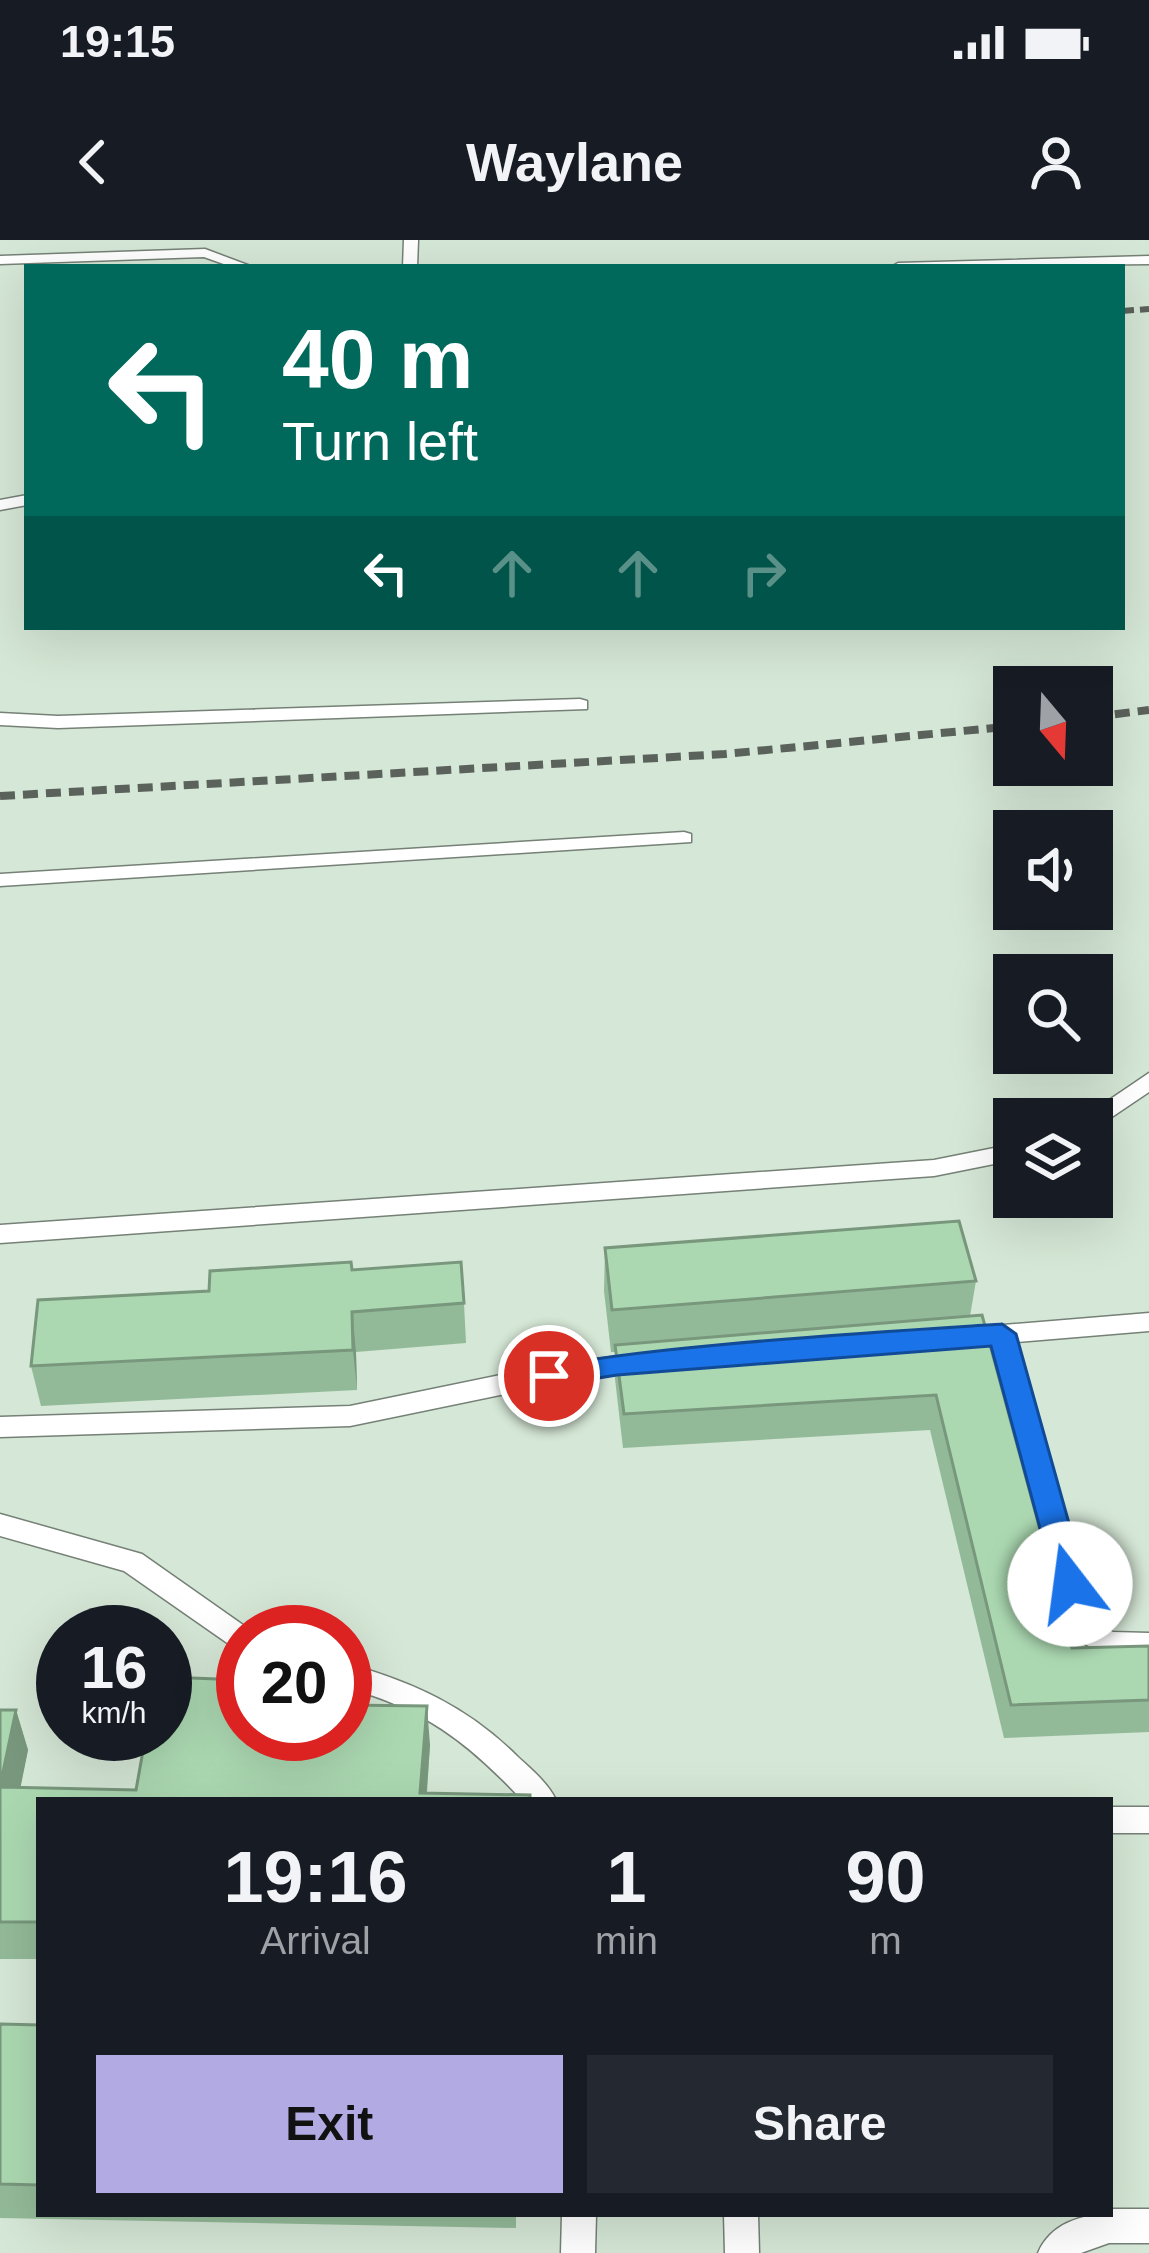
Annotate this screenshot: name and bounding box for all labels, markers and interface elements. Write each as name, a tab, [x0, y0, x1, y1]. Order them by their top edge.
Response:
text: 19:15	[60, 16, 175, 67]
icon: back	[60, 129, 126, 195]
icon: person	[1023, 129, 1089, 195]
text: Waylane	[466, 132, 683, 192]
icon: left	[84, 312, 240, 468]
text: 40 m	[282, 312, 473, 406]
text: Turn left	[282, 411, 478, 471]
icon: left	[353, 540, 419, 606]
icon: ahead	[479, 540, 545, 606]
icon: ahead	[605, 540, 671, 606]
icon: right	[731, 540, 797, 606]
north arrow	[993, 666, 1113, 786]
map controls	[993, 666, 1113, 1218]
button: sound	[993, 810, 1113, 930]
button: search	[993, 954, 1113, 1074]
button: layers	[993, 1098, 1113, 1218]
pin	[498, 1325, 600, 1427]
icon: arrive	[516, 1343, 582, 1409]
position arrow	[1007, 1521, 1133, 1647]
speed limit sign: 20	[216, 1605, 372, 1761]
text: 16	[81, 1634, 147, 1701]
text: km/h	[81, 1696, 147, 1729]
text: 19:16	[223, 1837, 408, 1917]
text: 1	[606, 1837, 647, 1917]
text: 90	[845, 1837, 926, 1917]
text: Arrival	[260, 1919, 371, 1962]
text: min	[595, 1919, 658, 1962]
text: m	[869, 1919, 902, 1962]
button: Exit	[96, 2055, 563, 2193]
button: Share	[587, 2055, 1053, 2193]

